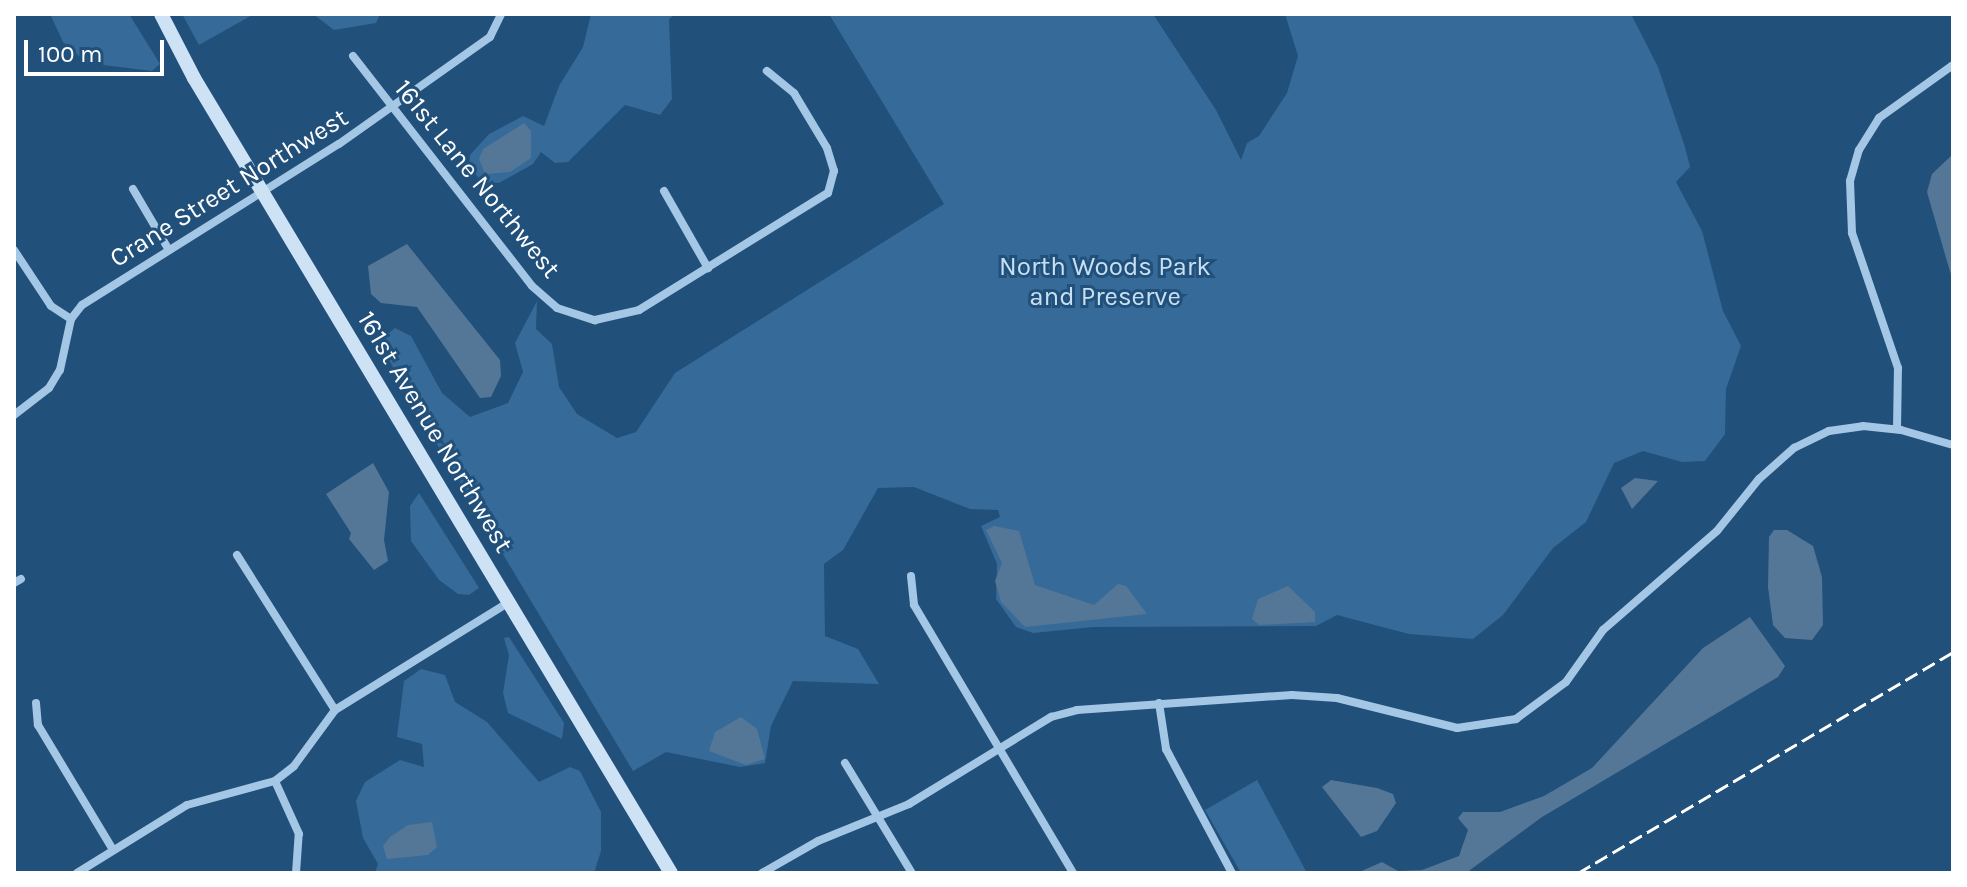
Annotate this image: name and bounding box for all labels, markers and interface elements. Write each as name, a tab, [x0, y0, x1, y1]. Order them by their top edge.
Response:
scale bar	[28, 24, 168, 74]
text: 100 m	[38, 40, 103, 68]
street label: 161st Lane Northwest	[388, 74, 566, 284]
street label: Crane Street Northwest	[104, 102, 354, 274]
park label: North Woods Park and Preserve	[999, 251, 1211, 312]
street label: 161st Avenue Northwest	[351, 306, 519, 558]

